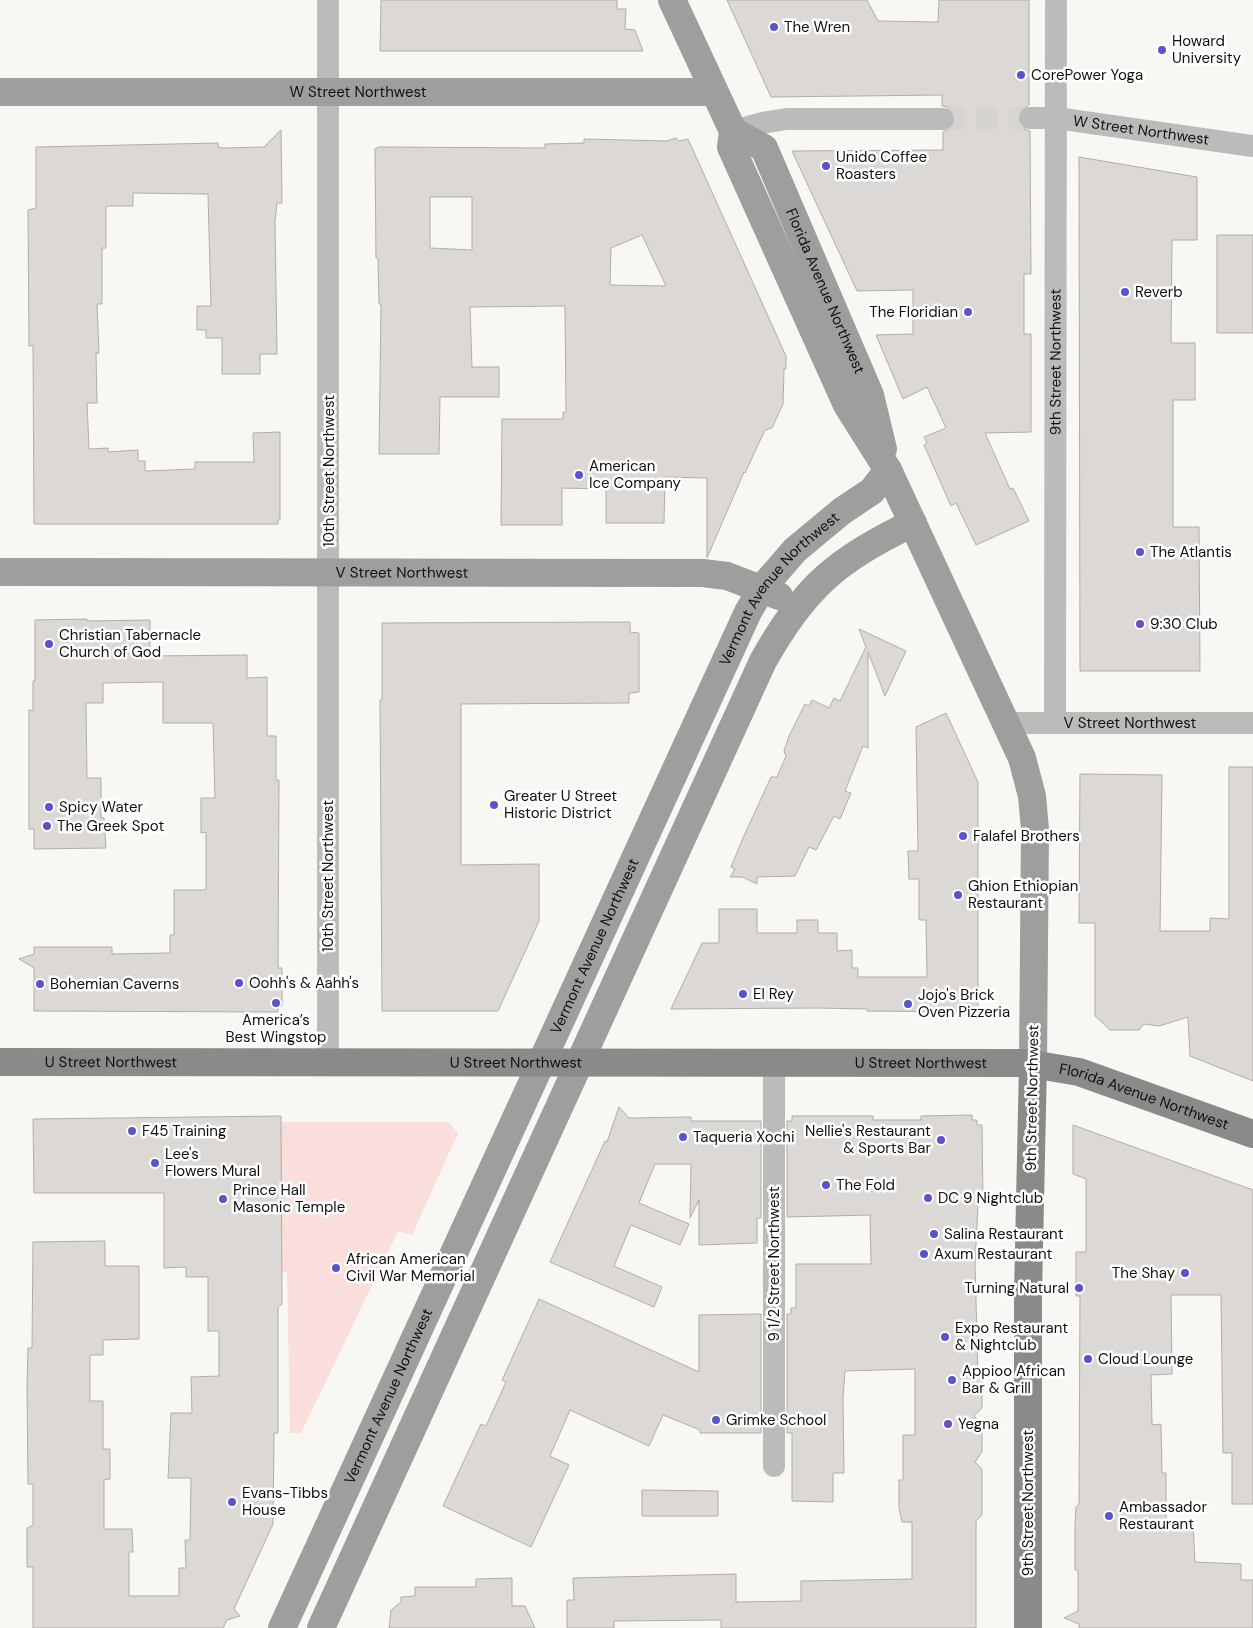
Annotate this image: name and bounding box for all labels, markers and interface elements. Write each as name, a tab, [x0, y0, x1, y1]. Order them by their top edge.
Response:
place label: The Wren	[784, 17, 850, 37]
marker: The Wren	[768, 21, 780, 33]
place label: Howard University	[1172, 31, 1242, 68]
marker: Howard University	[1156, 44, 1168, 56]
place label: CorePower Yoga	[1031, 65, 1143, 85]
marker: CorePower Yoga	[1015, 69, 1027, 81]
street label: W Street Northwest	[289, 82, 427, 102]
street label: W Street Northwest	[1072, 111, 1211, 150]
place label: Unido Coffee Roasters	[836, 147, 927, 184]
marker: Unido Coffee Roasters	[820, 160, 832, 172]
street label: Florida Avenue Northwest	[781, 205, 870, 377]
place label: Reverb	[1135, 282, 1183, 302]
marker: Reverb	[1119, 286, 1131, 298]
street label: 9th Street Northwest	[1045, 289, 1066, 435]
place label: The Floridian	[869, 302, 958, 322]
marker: The Floridian	[962, 306, 974, 318]
street label: 10th Street Northwest	[319, 395, 339, 547]
place label: American Ice Company	[589, 456, 682, 493]
marker: American Ice Company	[573, 469, 585, 481]
street label: Vermont Avenue Northwest	[715, 507, 844, 669]
place label: The Atlantis	[1150, 542, 1232, 562]
marker: The Atlantis	[1134, 546, 1146, 558]
street label: V Street Northwest	[336, 562, 469, 583]
place label: 9:30 Club	[1150, 614, 1218, 634]
marker: 9:30 Club	[1134, 618, 1146, 630]
place label: Christian Tabernacle Church of God	[59, 625, 201, 662]
marker: Christian Tabernacle Church of God	[43, 638, 55, 650]
street label: V Street Northwest	[1064, 713, 1196, 733]
place label: Greater U Street Historic District	[504, 786, 617, 823]
place label: Spicy Water	[59, 797, 144, 817]
marker: Greater U Street Historic District	[488, 799, 500, 811]
street label: 10th Street Northwest	[318, 800, 338, 952]
marker: Spicy Water	[43, 801, 55, 813]
place label: The Greek Spot	[57, 816, 164, 836]
marker: The Greek Spot	[41, 820, 53, 832]
place label: Falafel Brothers	[973, 826, 1080, 846]
marker: Falafel Brothers	[957, 830, 969, 842]
street label: Vermont Avenue Northwest	[546, 855, 644, 1037]
place label: Ghion Ethiopian Restaurant	[968, 876, 1078, 913]
marker: Ghion Ethiopian Restaurant	[952, 889, 964, 901]
place label: Oohh's & Aahh's	[249, 973, 359, 993]
place label: Bohemian Caverns	[50, 974, 179, 994]
marker: Oohh's & Aahh's	[233, 977, 245, 989]
marker: Bohemian Caverns	[34, 978, 46, 990]
place label: El Rey	[753, 984, 794, 1004]
place label: Jojo's Brick Oven Pizzeria	[918, 985, 1010, 1022]
marker: El Rey	[737, 988, 749, 1000]
marker: America’s Best Wingstop	[270, 997, 282, 1009]
marker: Jojo's Brick Oven Pizzeria	[902, 998, 914, 1010]
place label: America’s Best Wingstop	[226, 1010, 326, 1047]
street label: 9th Street Northwest	[1021, 1024, 1043, 1171]
street label: U Street Northwest	[45, 1052, 177, 1072]
street label: U Street Northwest	[450, 1052, 582, 1073]
street label: U Street Northwest	[855, 1053, 987, 1073]
street label: Florida Avenue Northwest	[1058, 1059, 1232, 1135]
place label: F45 Training	[142, 1121, 226, 1141]
place label: Nellie's Restaurant & Sports Bar	[805, 1121, 931, 1158]
marker: F45 Training	[126, 1125, 138, 1137]
place label: Taqueria Xochi	[693, 1127, 795, 1147]
marker: Taqueria Xochi	[677, 1131, 689, 1143]
marker: Nellie's Restaurant & Sports Bar	[935, 1134, 947, 1146]
place label: Lee's Flowers Mural	[165, 1144, 260, 1181]
marker: Lee's Flowers Mural	[149, 1157, 161, 1169]
place label: The Fold	[836, 1175, 895, 1195]
marker: The Fold	[820, 1179, 832, 1191]
place label: Prince Hall Masonic Temple	[233, 1180, 345, 1217]
street label: 9 1/2 Street Northwest	[764, 1186, 784, 1342]
place label: DC 9 Nightclub	[938, 1188, 1043, 1208]
marker: DC 9 Nightclub	[922, 1192, 934, 1204]
marker: Prince Hall Masonic Temple	[217, 1193, 229, 1205]
place label: Salina Restaurant	[944, 1224, 1064, 1244]
marker: Salina Restaurant	[928, 1228, 940, 1240]
place label: Axum Restaurant	[934, 1244, 1052, 1264]
marker: Axum Restaurant	[918, 1248, 930, 1260]
place label: African American Civil War Memorial	[346, 1249, 475, 1286]
marker: African American Civil War Memorial	[330, 1262, 342, 1274]
place label: The Shay	[1112, 1263, 1176, 1283]
marker: The Shay	[1179, 1267, 1191, 1279]
place label: Turning Natural	[964, 1278, 1069, 1298]
marker: Turning Natural	[1073, 1282, 1085, 1294]
street label: Vermont Avenue Northwest	[339, 1305, 437, 1487]
place label: Expo Restaurant & Nightclub	[955, 1318, 1068, 1355]
marker: Expo Restaurant & Nightclub	[939, 1331, 951, 1343]
place label: Cloud Lounge	[1098, 1349, 1193, 1369]
marker: Cloud Lounge	[1082, 1353, 1094, 1365]
place label: Appioo African Bar & Grill	[962, 1361, 1065, 1398]
marker: Appioo African Bar & Grill	[946, 1374, 958, 1386]
place label: Grimke School	[726, 1410, 826, 1430]
marker: Grimke School	[710, 1414, 722, 1426]
place label: Yegna	[958, 1414, 999, 1434]
marker: Yegna	[942, 1418, 954, 1430]
street label: 9th Street Northwest	[1018, 1430, 1038, 1576]
place label: Evans-Tibbs House	[242, 1483, 328, 1520]
marker: Evans-Tibbs House	[226, 1496, 238, 1508]
place label: Ambassador Restaurant	[1119, 1497, 1207, 1534]
marker: Ambassador Restaurant	[1103, 1510, 1115, 1522]

